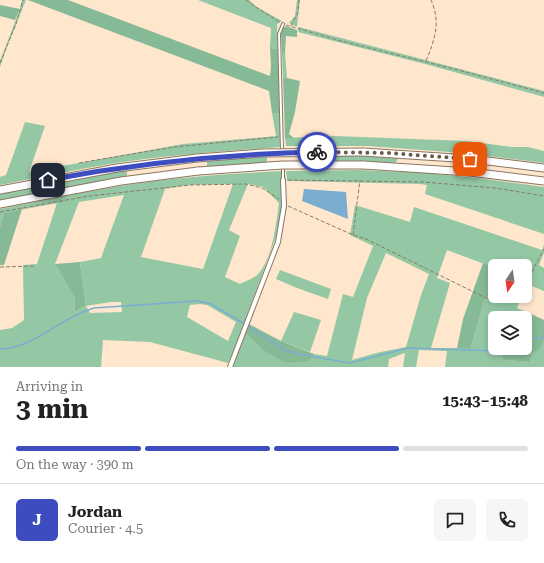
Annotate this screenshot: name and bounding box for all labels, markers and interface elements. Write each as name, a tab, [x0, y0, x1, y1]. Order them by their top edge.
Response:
courier	[297, 132, 337, 172]
icon: bike	[306, 141, 328, 163]
pin	[453, 142, 487, 176]
icon: bag	[459, 148, 481, 170]
pin	[31, 163, 65, 197]
icon: home	[37, 169, 59, 191]
north arrow	[488, 259, 532, 303]
map controls	[488, 259, 532, 355]
button: layers	[488, 311, 532, 355]
text: Arriving in	[16, 379, 83, 394]
text: 15:43–15:48	[442, 392, 528, 410]
text: 3 min	[16, 394, 88, 424]
text: On the way · 390 m	[16, 457, 133, 472]
button: chat	[434, 499, 476, 541]
button: phone	[486, 499, 528, 541]
text: Jordan	[68, 503, 122, 521]
text: J	[32, 511, 42, 529]
text: Courier · 4.5	[68, 521, 143, 536]

